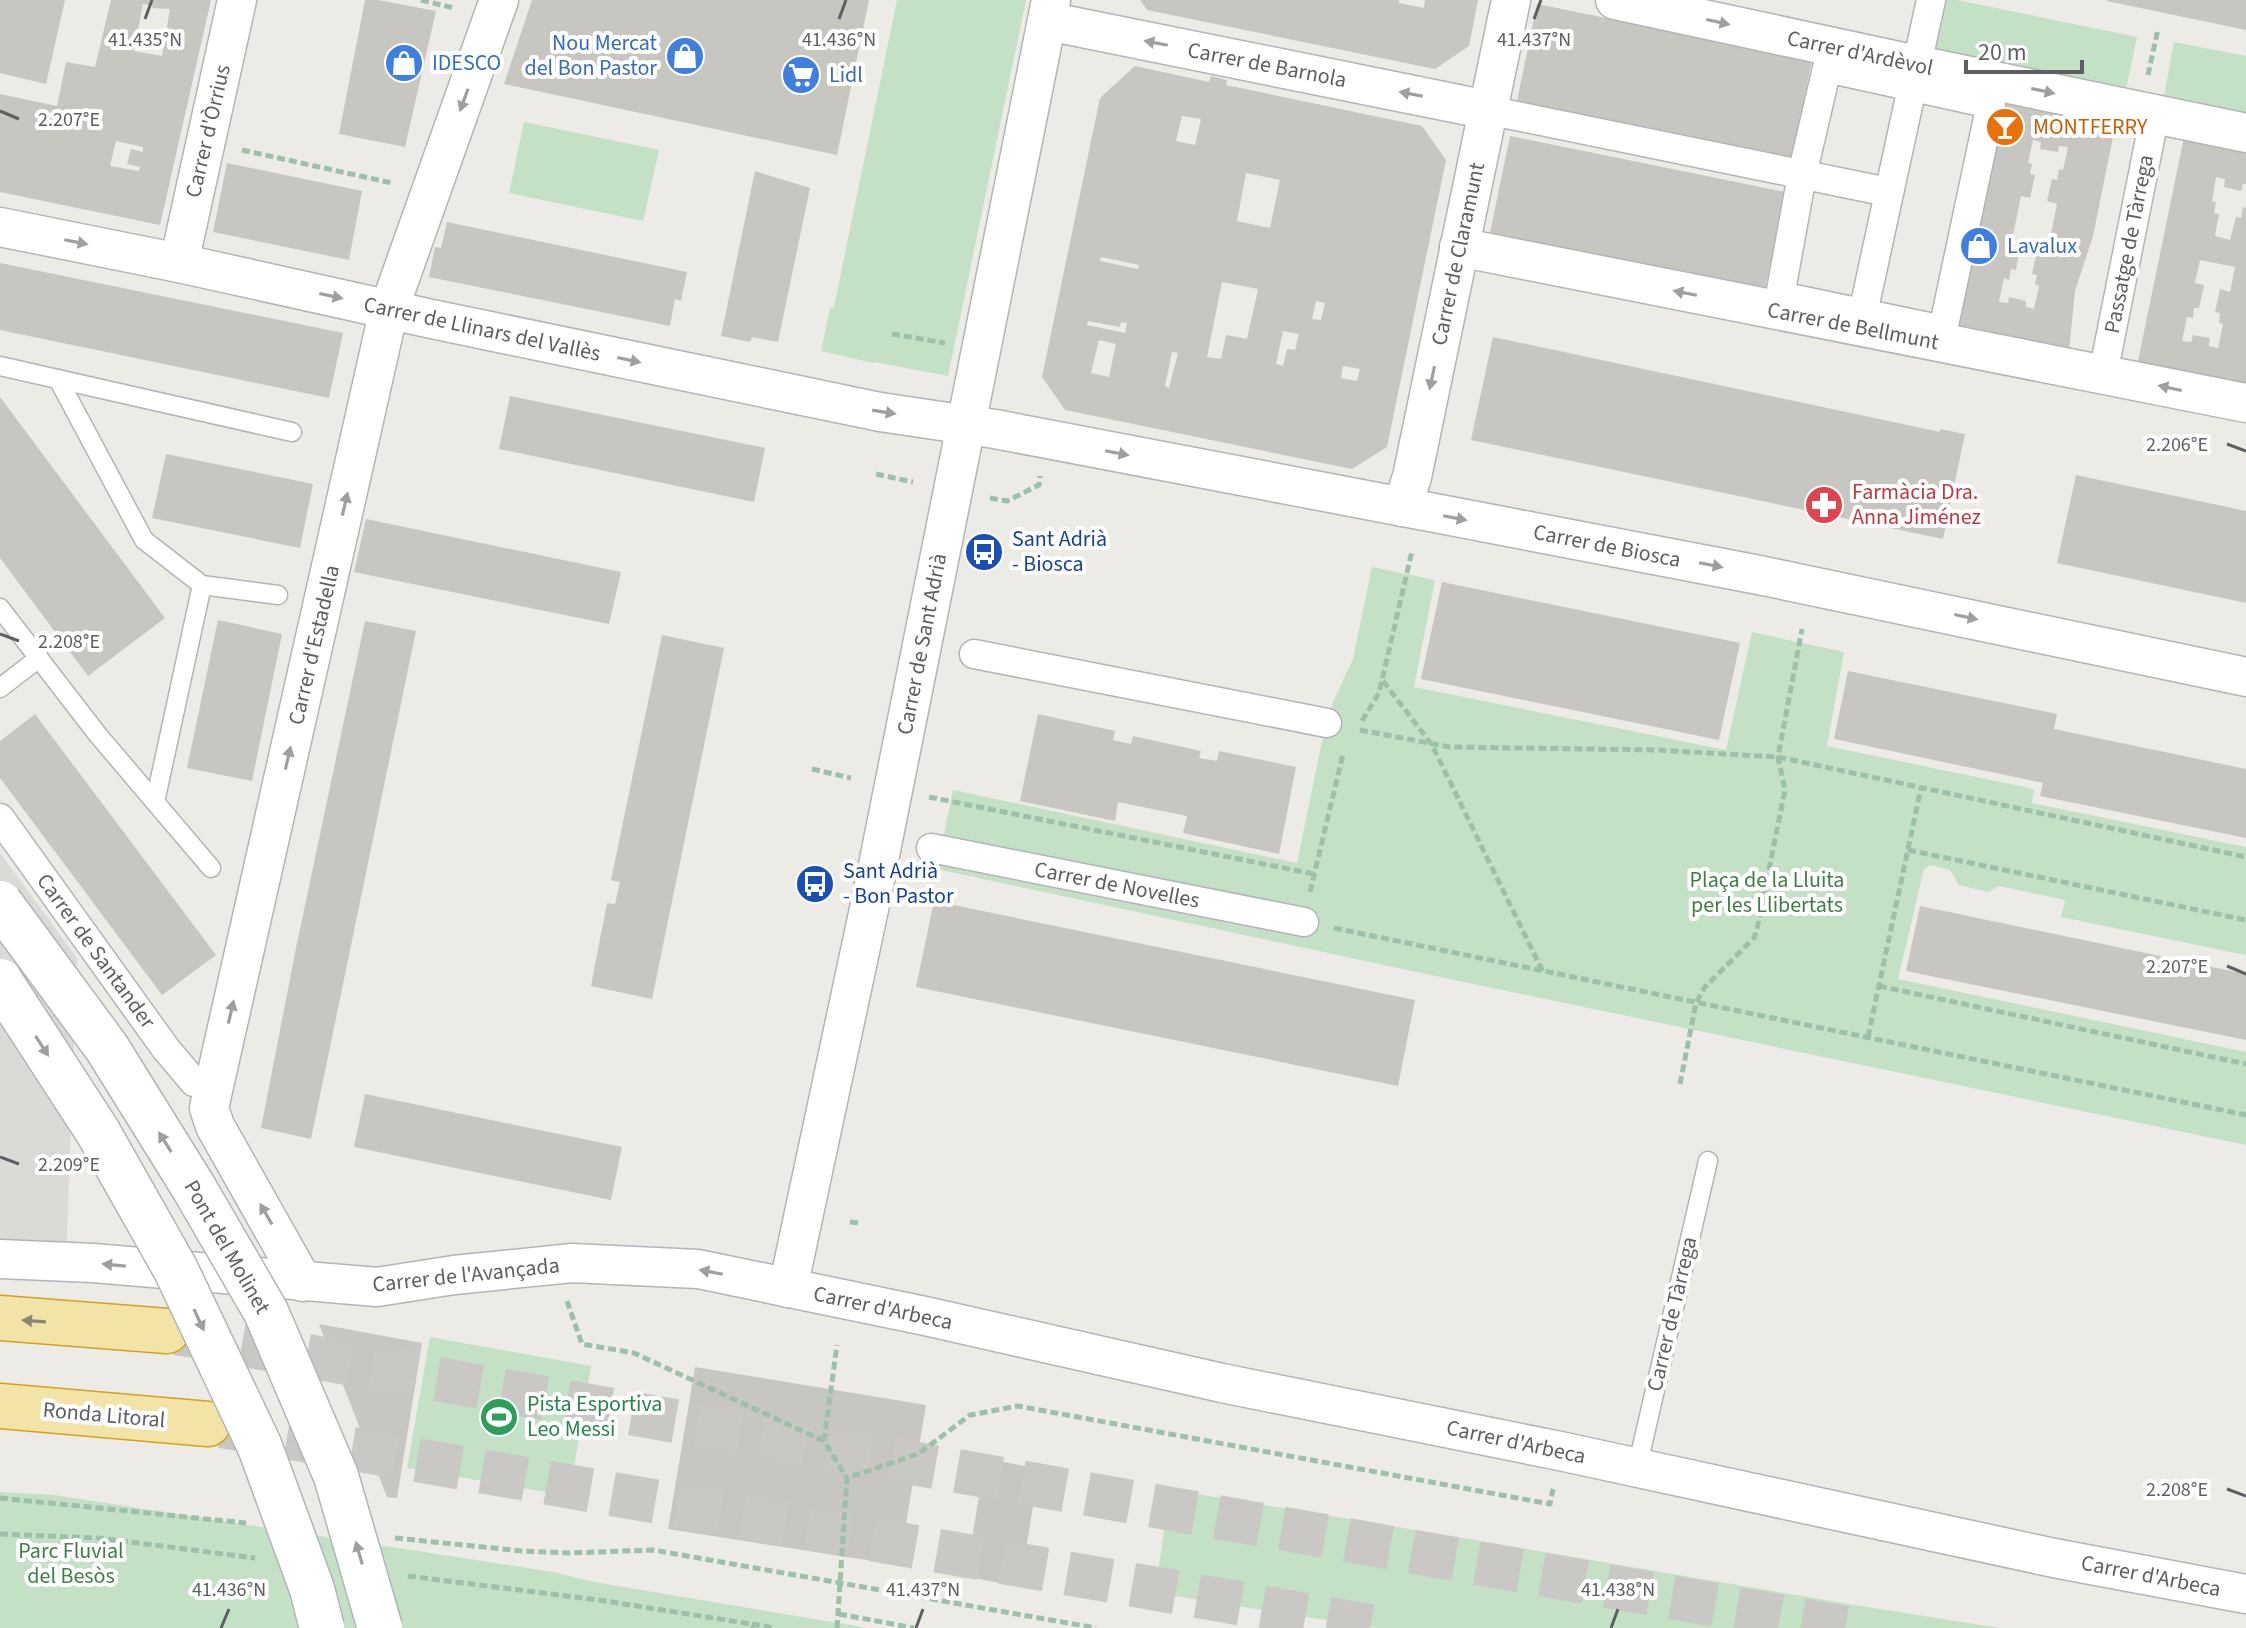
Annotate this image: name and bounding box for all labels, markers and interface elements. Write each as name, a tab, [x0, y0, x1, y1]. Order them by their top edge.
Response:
one-way arrow	[1706, 16, 1731, 29]
street label: Carrer d'Ardèvol	[1784, 22, 1936, 84]
scale bar	[1966, 24, 2082, 74]
text: 41.435°N	[108, 26, 182, 54]
text: 41.436°N	[802, 26, 876, 54]
text: 41.437°N	[1497, 26, 1571, 54]
place label: Nou Mercat del Bon Pastor	[525, 27, 658, 84]
street label: Carrer de Barnola	[1185, 34, 1349, 96]
shop icon: Nou Mercat del Bon Pastor	[664, 35, 706, 77]
text: 20 m	[1978, 35, 2027, 70]
one-way arrow	[1144, 36, 1169, 49]
shop icon: IDESCO	[383, 42, 425, 84]
place label: IDESCO	[432, 47, 501, 79]
supermarket icon: Lidl	[780, 54, 822, 96]
place label: Lidl	[829, 59, 863, 91]
street label: Carrer d'Òrrius	[177, 61, 239, 201]
one-way arrow	[2031, 85, 2056, 98]
one-way arrow	[1399, 87, 1424, 100]
one-way arrow	[457, 88, 469, 112]
text: 2.207°E	[38, 106, 100, 134]
bar icon: MONTFERRY	[1984, 106, 2026, 148]
place label: MONTFERRY	[2033, 111, 2148, 143]
street label: Passatge de Tàrrega	[2096, 152, 2162, 336]
street label: Carrer de Claramunt	[1423, 159, 1493, 348]
shop icon: Lavalux	[1958, 225, 2000, 267]
place label: Lavalux	[2007, 230, 2077, 262]
one-way arrow	[64, 236, 89, 249]
one-way arrow	[1672, 286, 1697, 299]
street label: Carrer de Llinars del Vallès	[361, 288, 603, 370]
one-way arrow	[318, 291, 343, 303]
street label: Carrer de Bellmunt	[1765, 294, 1942, 358]
one-way arrow	[617, 354, 642, 367]
one-way arrow	[1425, 366, 1438, 391]
one-way arrow	[2157, 381, 2182, 393]
one-way arrow	[872, 406, 897, 419]
text: 2.206°E	[2146, 431, 2208, 459]
one-way arrow	[1105, 448, 1130, 460]
place label: Farmàcia Dra. Anna Jiménez	[1852, 476, 1981, 533]
pharmacy icon: Farmàcia Dra. Anna Jiménez	[1803, 484, 1845, 526]
one-way arrow	[340, 492, 352, 517]
one-way arrow	[1443, 512, 1468, 524]
street label: Carrer de Biosca	[1531, 516, 1683, 576]
place label: Sant Adrià - Biosca	[1012, 523, 1107, 580]
bus stop icon: Sant Adrià - Biosca	[963, 531, 1005, 573]
street label: Carrer de Sant Adrià	[889, 551, 955, 737]
one-way arrow	[1698, 560, 1723, 572]
street label: Carrer d'Estadella	[280, 562, 348, 728]
one-way arrow	[1953, 611, 1978, 624]
text: 2.208°E	[38, 628, 100, 656]
one-way arrow	[282, 745, 295, 770]
street label: Carrer de Novelles	[1032, 853, 1202, 917]
place label: Sant Adrià - Bon Pastor	[843, 855, 954, 912]
bus stop icon: Sant Adrià - Bon Pastor	[794, 863, 836, 905]
park label: Plaça de la Lluita per les Llibertats	[1690, 864, 1844, 921]
street label: Carrer de Santander	[29, 867, 163, 1035]
text: 2.207°E	[2146, 953, 2208, 981]
one-way arrow	[225, 999, 238, 1024]
one-way arrow	[35, 1036, 50, 1057]
one-way arrow	[159, 1131, 173, 1153]
text: 2.209°E	[38, 1151, 100, 1179]
street label: Pont del Molinet	[176, 1174, 279, 1320]
one-way arrow	[259, 1203, 273, 1225]
street label: Carrer de Tàrrega	[1639, 1233, 1705, 1395]
street label: Carrer de l'Avançada	[371, 1249, 561, 1301]
one-way arrow	[101, 1258, 126, 1271]
one-way arrow	[698, 1265, 723, 1278]
street label: Carrer d'Arbeca	[810, 1278, 956, 1338]
one-way arrow	[192, 1308, 206, 1332]
one-way arrow	[21, 1314, 46, 1327]
place label: Pista Esportiva Leo Messi	[527, 1388, 662, 1445]
street label: Ronda Litoral	[41, 1394, 167, 1436]
sports icon: Pista Esportiva Leo Messi	[478, 1396, 520, 1438]
street label: Carrer d'Arbeca	[1443, 1412, 1589, 1472]
text: 2.208°E	[2146, 1476, 2208, 1504]
park label: Parc Fluvial del Besòs	[18, 1535, 124, 1592]
one-way arrow	[352, 1541, 365, 1565]
street label: Carrer d'Arbeca	[2078, 1547, 2224, 1605]
text: 41.436°N	[192, 1576, 266, 1604]
text: 41.437°N	[886, 1576, 960, 1604]
text: 41.438°N	[1581, 1576, 1655, 1604]

